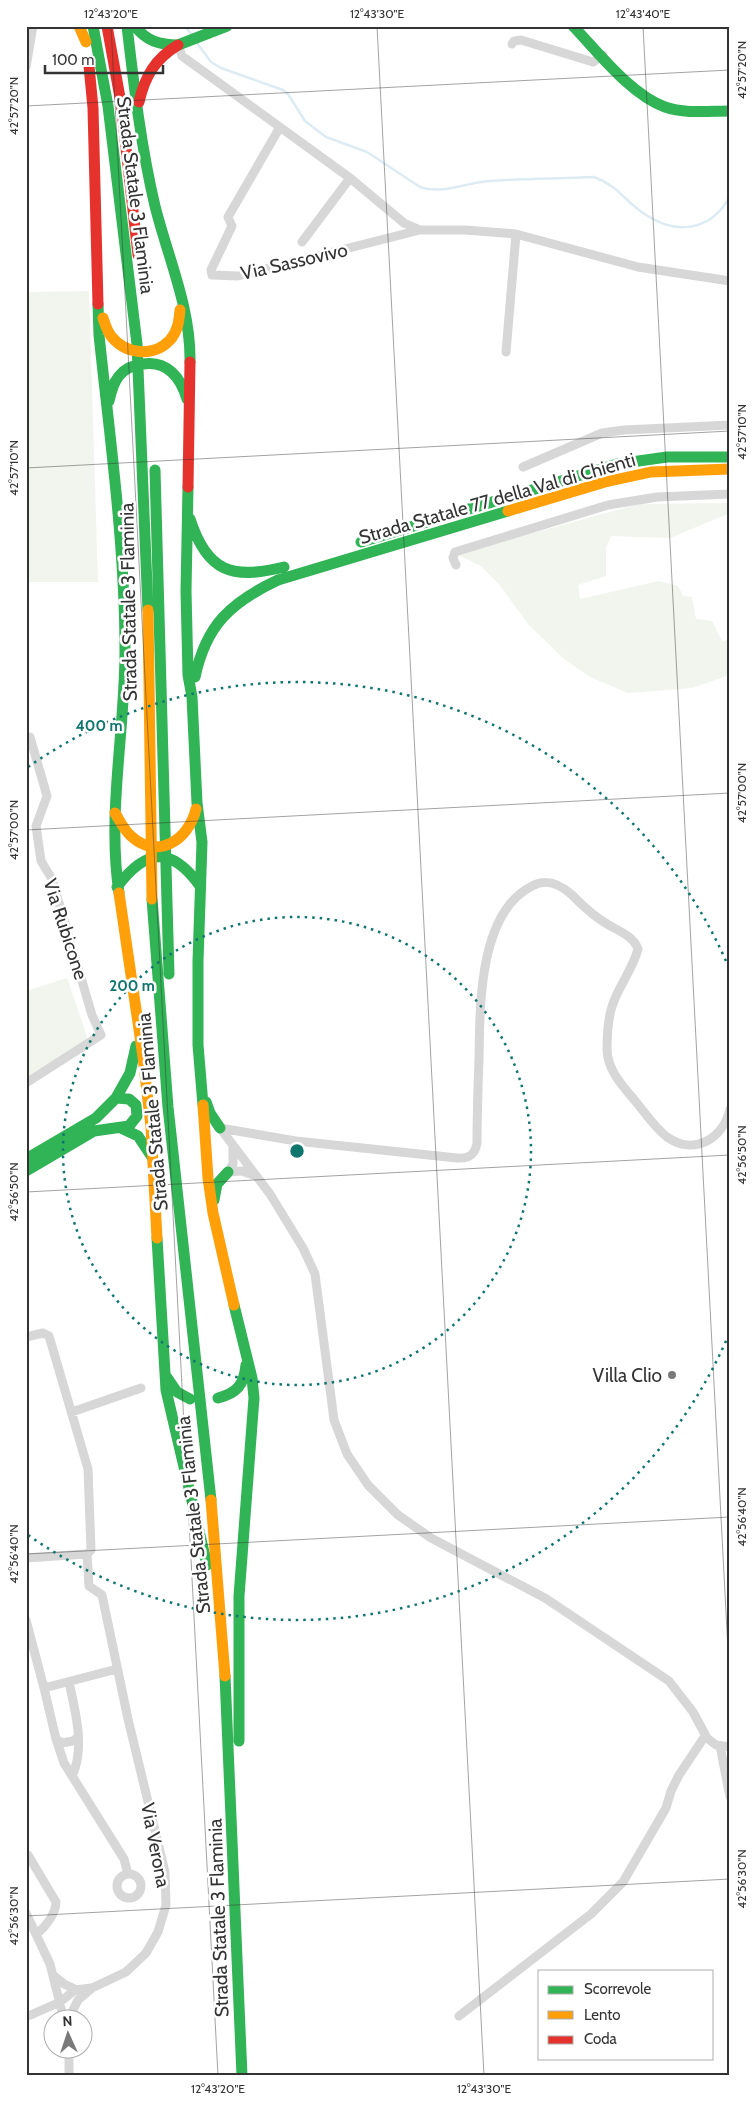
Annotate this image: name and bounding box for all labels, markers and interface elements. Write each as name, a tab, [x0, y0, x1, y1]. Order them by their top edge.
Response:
text: 12°43'20"E	[84, 6, 138, 21]
text: 12°43'30"E	[350, 6, 404, 21]
text: 12°43'40"E	[616, 6, 671, 21]
text: 42°57'20"N	[734, 41, 749, 99]
scale bar	[45, 42, 162, 74]
text: 100 m	[52, 51, 94, 69]
text: 42°57'20"N	[6, 77, 21, 135]
street label: Strada Statale 3 Flaminia	[112, 95, 159, 295]
street label: Via Sassovivo	[238, 238, 350, 285]
text: 42°57'10"N	[734, 404, 749, 460]
text: 42°57'10"N	[6, 440, 21, 496]
street label: Strada Statale 77 della Val di Chienti	[356, 448, 638, 549]
street label: Strada Statale 3 Flaminia	[115, 502, 142, 702]
text: 400 m	[76, 717, 122, 735]
text: 42°57'00"N	[734, 763, 749, 823]
text: 42°57'00"N	[6, 800, 21, 860]
street label: Via Rubicone	[38, 876, 93, 983]
text: 200 m	[109, 977, 155, 995]
street label: Strada Statale 3 Flaminia	[132, 1012, 173, 1212]
text: 42°56'50"N	[734, 1125, 749, 1185]
centre of rings	[288, 1142, 306, 1160]
text: 42°56'50"N	[6, 1162, 21, 1222]
place label: Villa Clio	[593, 1364, 662, 1387]
marker: Villa Clio	[666, 1369, 678, 1381]
street label: Strada Statale 3 Flaminia	[172, 1415, 215, 1615]
text: 42°56'40"N	[734, 1487, 749, 1547]
text: 42°56'40"N	[6, 1524, 21, 1584]
street label: Via Verona	[136, 1801, 175, 1889]
street label: Strada Statale 3 Flaminia	[204, 1818, 233, 2018]
text: 42°56'30"N	[734, 1849, 749, 1909]
text: 42°56'30"N	[6, 1886, 21, 1946]
legend	[538, 1970, 714, 2060]
text: Scorrevole	[584, 1980, 652, 1998]
text: Lento	[584, 2006, 621, 2024]
north arrow	[42, 2010, 92, 2060]
text: N	[62, 2012, 73, 2030]
text: Coda	[584, 2030, 618, 2048]
text: 12°43'20"E	[191, 2081, 245, 2096]
text: 12°43'30"E	[457, 2081, 511, 2096]

